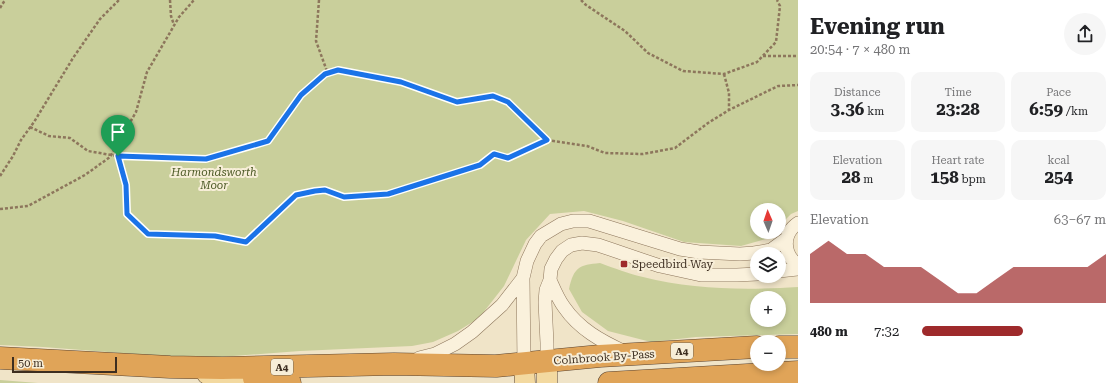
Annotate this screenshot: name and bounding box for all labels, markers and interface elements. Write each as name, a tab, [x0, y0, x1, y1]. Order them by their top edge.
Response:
button: share	[1064, 13, 1106, 55]
text: Evening run	[810, 14, 945, 39]
text: 20:54 · 7 × 480 m	[810, 42, 910, 57]
text: Distance	[834, 86, 881, 99]
text: Time	[945, 86, 971, 99]
text: Pace	[1046, 86, 1071, 99]
text: 3.36	[830, 99, 864, 119]
text: 23:28	[936, 99, 980, 119]
text: 6:59	[1029, 99, 1063, 119]
text: km	[864, 105, 884, 118]
text: /km	[1063, 105, 1088, 118]
pin	[101, 115, 135, 156]
icon: arrive	[107, 121, 129, 143]
text: Elevation	[832, 154, 882, 167]
text: Heart rate	[932, 154, 984, 167]
text: kcal	[1048, 154, 1070, 167]
park label: Harmondsworth Moor	[170, 166, 257, 192]
text: 28	[841, 167, 860, 187]
text: 158	[930, 167, 959, 187]
text: 254	[1044, 167, 1073, 187]
text: m	[860, 173, 873, 186]
text: bpm	[959, 173, 986, 186]
north arrow	[750, 203, 786, 239]
map controls	[750, 203, 786, 371]
text: Elevation	[810, 212, 869, 227]
text: 63–67 m	[1054, 212, 1106, 227]
button: layers	[750, 247, 786, 283]
place label: Speedbird Way	[632, 258, 714, 271]
marker: Speedbird Way	[619, 259, 629, 269]
button: +	[750, 291, 786, 327]
text: 480 m	[810, 324, 848, 339]
text: 7:32	[874, 324, 899, 339]
button: −	[750, 335, 786, 371]
road number: A4	[671, 343, 693, 359]
street label: Colnbrook By-Pass	[553, 347, 655, 368]
scale bar	[12, 355, 117, 374]
text: 50 m	[18, 357, 43, 370]
road number: A4	[271, 359, 293, 375]

